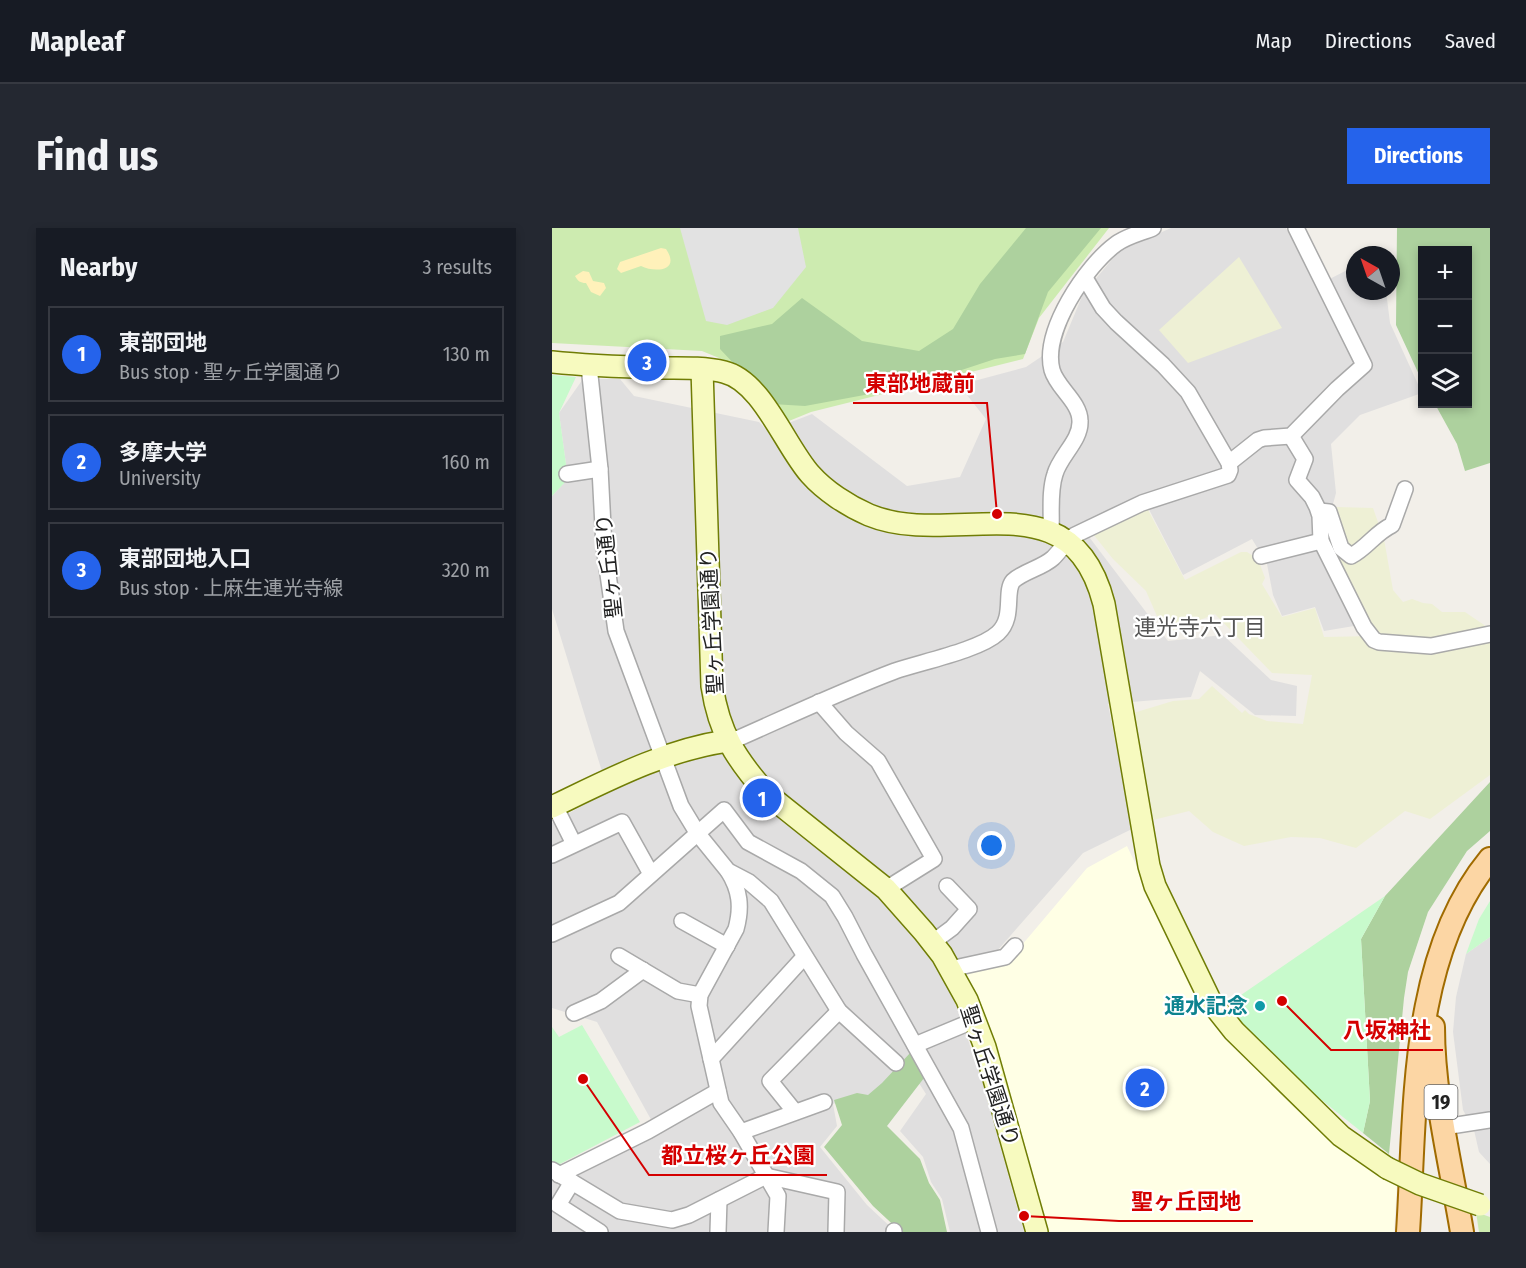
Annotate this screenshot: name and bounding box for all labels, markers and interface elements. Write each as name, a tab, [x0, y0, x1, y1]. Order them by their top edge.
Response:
text: Mapleaf	[30, 25, 124, 58]
text: Map	[1255, 28, 1292, 54]
text: Directions	[1325, 28, 1412, 54]
text: Saved	[1445, 28, 1496, 54]
button: Directions	[1347, 128, 1490, 184]
text: Find us	[36, 131, 158, 181]
north arrow	[1346, 246, 1400, 300]
map controls	[1418, 246, 1472, 408]
button: +	[1418, 246, 1472, 300]
text: Nearby	[60, 252, 137, 283]
text: 3 results	[423, 255, 492, 279]
button: −	[1418, 300, 1472, 354]
text: 東部団地	[119, 329, 207, 356]
pin: 3	[628, 340, 667, 384]
text: 1	[77, 342, 86, 366]
text: 130 m	[443, 342, 490, 366]
button: layers	[1418, 354, 1472, 408]
text: Bus stop · 聖ヶ丘学園通り	[119, 360, 343, 384]
callout: 東部地蔵前	[853, 363, 987, 403]
text: 東部地蔵前	[865, 370, 975, 397]
text: 多摩大学	[119, 439, 207, 466]
text: 2	[77, 450, 86, 474]
text: 160 m	[442, 450, 490, 474]
text: University	[119, 466, 201, 490]
street label: 聖ヶ丘通り	[591, 512, 627, 620]
text: 東部団地入口	[119, 545, 251, 572]
street label: 聖ヶ丘学園通り	[695, 547, 729, 695]
text: 3	[77, 558, 86, 582]
text: 320 m	[442, 558, 490, 582]
text: Bus stop · 上麻生連光寺線	[119, 576, 343, 600]
district label: 連光寺六丁目	[1134, 614, 1266, 641]
pin: 1	[742, 776, 782, 820]
your location	[977, 831, 1006, 860]
place label: 通水記念	[1164, 993, 1248, 1019]
marker: 通水記念	[1253, 999, 1267, 1013]
street label: 聖ヶ丘学園通り	[955, 1002, 1025, 1150]
callout: 八坂神社	[1331, 1010, 1443, 1050]
text: 八坂神社	[1343, 1017, 1431, 1044]
pin: 2	[1126, 1066, 1164, 1110]
road number: 19	[1424, 1085, 1458, 1119]
callout: 都立桜ヶ丘公園	[649, 1135, 827, 1175]
text: 都立桜ヶ丘公園	[661, 1142, 815, 1169]
callout: 聖ヶ丘団地	[1119, 1181, 1253, 1221]
text: 聖ヶ丘団地	[1131, 1188, 1241, 1215]

